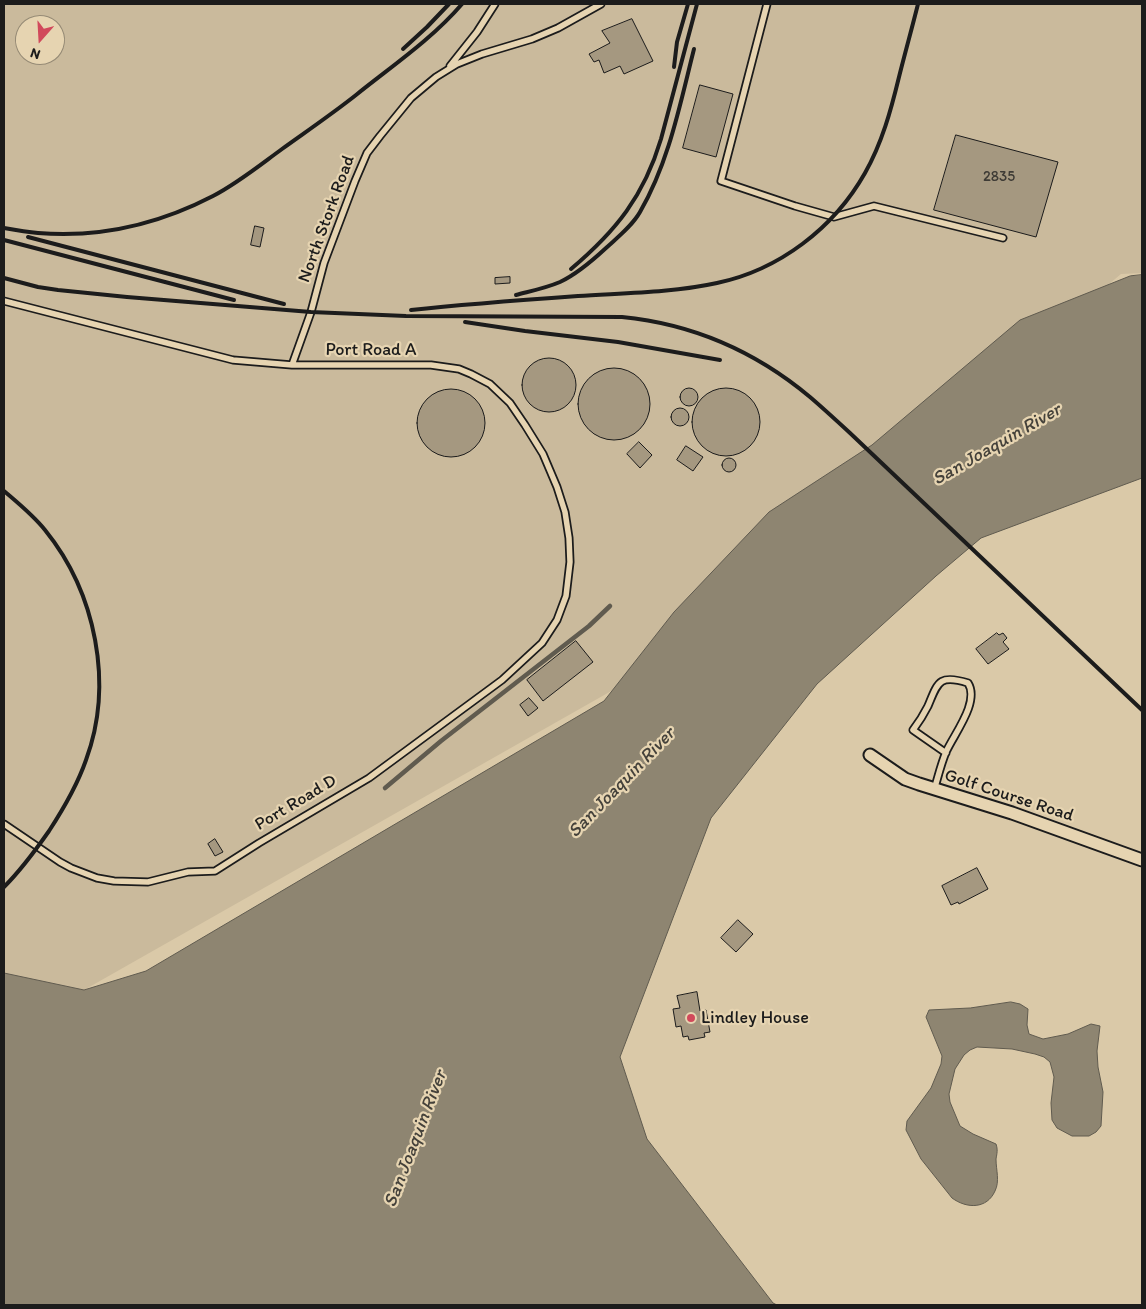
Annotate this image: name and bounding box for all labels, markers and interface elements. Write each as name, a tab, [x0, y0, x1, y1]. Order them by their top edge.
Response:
north arrow	[15, 15, 65, 65]
text: N	[28, 44, 43, 63]
street label: North Stork Road	[294, 152, 360, 286]
house number: 2835	[983, 168, 1015, 186]
street label: Port Road A	[325, 339, 417, 361]
water label: San Joaquin River	[929, 399, 1065, 491]
water label: San Joaquin River	[564, 723, 680, 843]
street label: Golf Course Road	[942, 765, 1076, 827]
street label: Port Road D	[251, 770, 341, 836]
place label: Lindley House	[701, 1007, 809, 1029]
marker: Lindley House	[685, 1012, 697, 1024]
water label: San Joaquin River	[379, 1067, 453, 1211]

